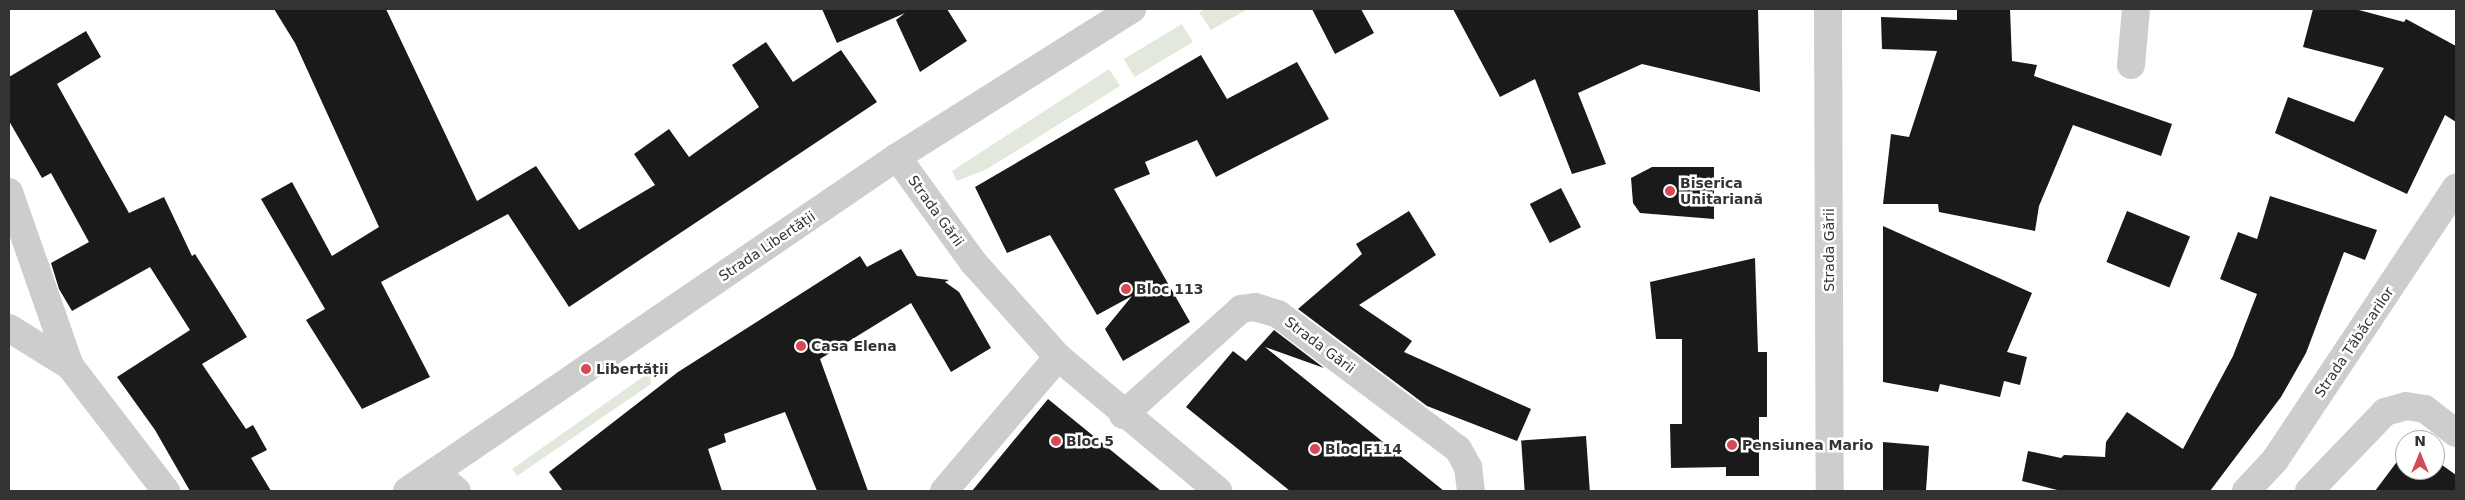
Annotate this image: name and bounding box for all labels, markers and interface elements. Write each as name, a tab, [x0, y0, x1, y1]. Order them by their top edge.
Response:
street label: Strada Gării	[905, 172, 967, 250]
place label: Biserica Unitariană	[1680, 175, 1763, 208]
marker: Biserica Unitariană	[1664, 185, 1676, 197]
street label: Strada Libertății	[715, 207, 819, 285]
street label: Strada Gării	[1821, 208, 1837, 292]
place label: Bloc 113	[1136, 281, 1203, 297]
marker: Bloc 113	[1120, 283, 1132, 295]
street label: Strada Tăbăcarilor	[2311, 284, 2397, 400]
street label: Strada Gării	[1282, 313, 1358, 377]
place label: Casa Elena	[811, 338, 897, 354]
marker: Casa Elena	[795, 340, 807, 352]
place label: Libertății	[596, 361, 669, 377]
marker: Libertății	[580, 363, 592, 375]
north arrow	[2395, 430, 2445, 480]
place label: Bloc 5	[1066, 433, 1114, 449]
text: N	[2414, 433, 2426, 449]
marker: Bloc 5	[1050, 435, 1062, 447]
place label: Pensiunea Mario	[1742, 437, 1873, 453]
marker: Pensiunea Mario	[1726, 439, 1738, 451]
place label: Bloc F114	[1325, 441, 1402, 457]
marker: Bloc F114	[1309, 443, 1321, 455]

